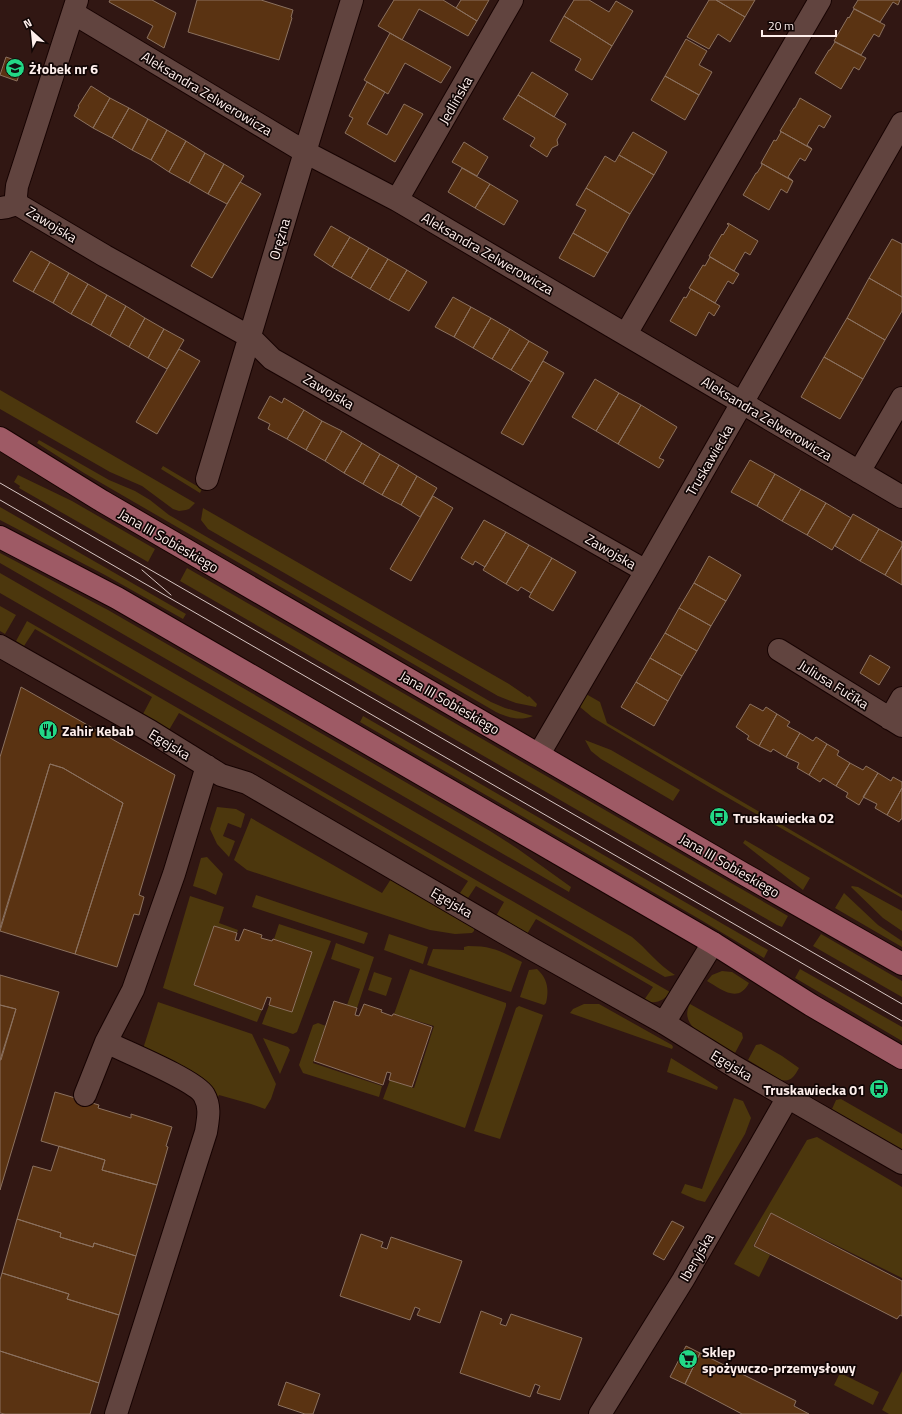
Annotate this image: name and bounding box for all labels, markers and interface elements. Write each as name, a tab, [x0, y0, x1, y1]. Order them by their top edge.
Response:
north arrow	[12, 12, 52, 52]
scale bar	[762, 12, 836, 38]
text: N	[20, 14, 34, 32]
text: 20 m	[768, 16, 794, 35]
street label: Aleksandra Zelwerowicza	[138, 46, 276, 140]
school or university icon: Żłobek nr 6	[4, 57, 26, 79]
place label: Żłobek nr 6	[29, 58, 98, 79]
street label: Jedlińska	[433, 72, 477, 128]
street label: Zawojska	[23, 201, 81, 247]
street label: Aleksandra Zelwerowicza	[418, 207, 558, 299]
street label: Orężna	[263, 216, 295, 262]
street label: Zawojska	[300, 368, 358, 414]
street label: Aleksandra Zelwerowicza	[698, 371, 836, 465]
street label: Truskawiecka	[680, 420, 738, 500]
street label: Jana III Sobieskiego	[115, 503, 223, 577]
street label: Zawojska	[582, 528, 640, 574]
street label: Juliusa Fučíka	[795, 654, 873, 714]
street label: Jana III Sobieskiego	[396, 665, 504, 739]
restaurant icon: Zahir Kebab	[37, 719, 59, 741]
place label: Zahir Kebab	[62, 720, 134, 741]
street label: Egejska	[145, 723, 195, 765]
bus stop icon: Truskawiecka 02	[708, 806, 730, 828]
place label: Truskawiecka 02	[733, 807, 834, 828]
street label: Jana III Sobieskiego	[676, 828, 784, 902]
street label: Egejska	[427, 882, 477, 922]
street label: Egejska	[707, 1044, 757, 1086]
bus stop icon: Truskawiecka 01	[868, 1078, 890, 1100]
place label: Truskawiecka 01	[764, 1079, 865, 1100]
street label: Iberyjska	[674, 1229, 718, 1285]
place label: Sklep spożywczo-przemysłowy	[702, 1341, 856, 1378]
supermarket icon: Sklep spożywczo-przemysłowy	[677, 1348, 699, 1370]

